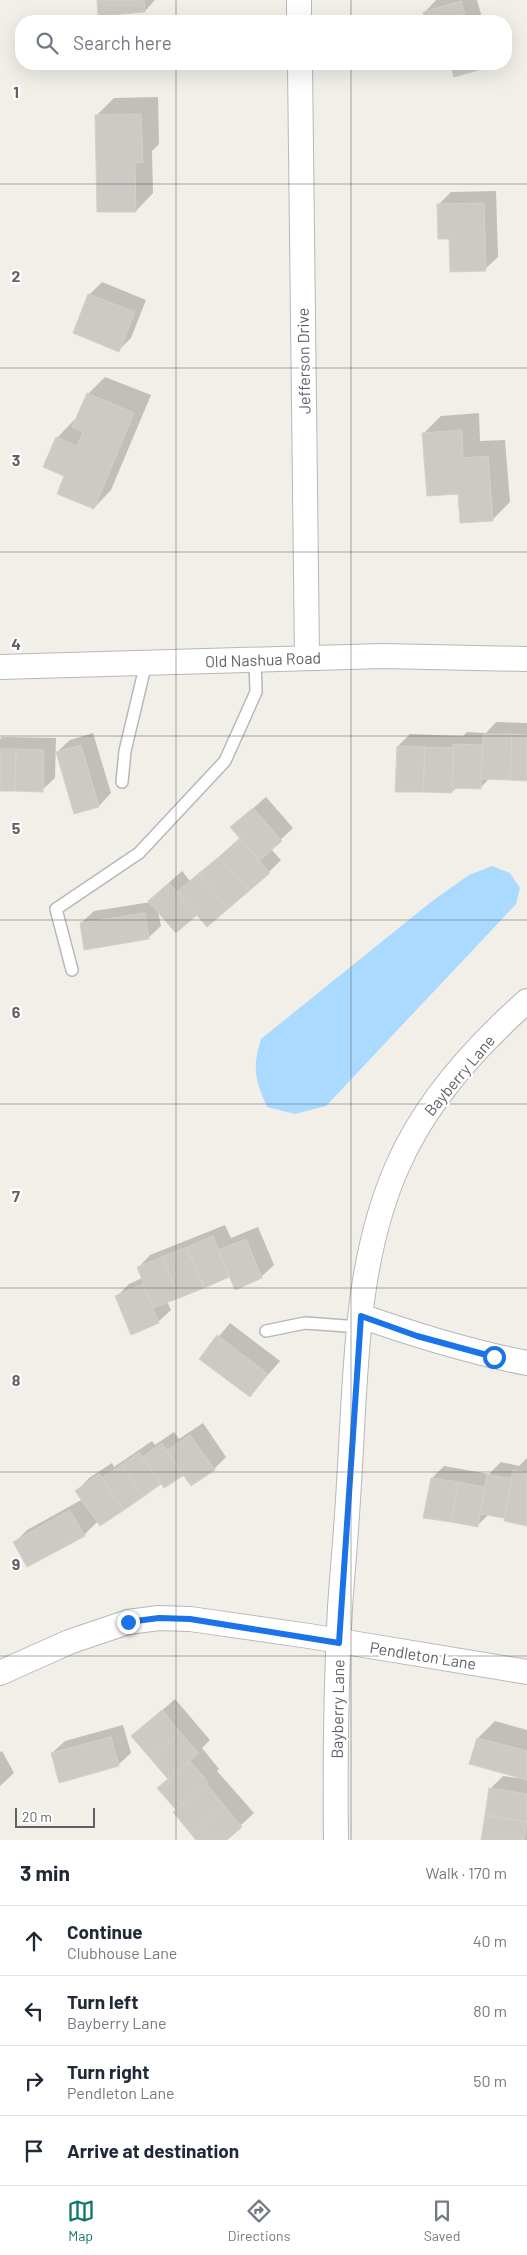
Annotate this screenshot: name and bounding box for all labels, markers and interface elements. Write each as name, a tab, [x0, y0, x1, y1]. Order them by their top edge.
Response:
search box	[15, 15, 512, 70]
icon: search	[33, 29, 61, 57]
text: Search here	[73, 31, 172, 54]
text: 1	[13, 82, 19, 101]
text: 2	[12, 266, 21, 285]
street label: Jefferson Drive	[293, 308, 313, 414]
text: 3	[12, 450, 20, 469]
text: 4	[11, 634, 21, 653]
street label: Old Nashua Road	[205, 647, 321, 671]
text: 5	[12, 818, 21, 837]
text: 6	[12, 1002, 21, 1021]
street label: Bayberry Lane	[420, 1031, 498, 1119]
text: 7	[12, 1186, 20, 1205]
route start	[483, 1346, 506, 1369]
text: 8	[12, 1370, 21, 1389]
text: 9	[12, 1554, 20, 1573]
route end	[117, 1611, 140, 1634]
street label: Pendleton Lane	[368, 1637, 478, 1673]
street label: Bayberry Lane	[327, 1659, 347, 1759]
scale bar	[15, 1805, 95, 1828]
text: 20 m	[22, 1808, 52, 1825]
text: 3 min	[20, 1860, 70, 1885]
text: Walk · 170 m	[425, 1863, 507, 1882]
text: Continue	[67, 1920, 143, 1943]
icon: ahead	[20, 1927, 48, 1955]
text: 40 m	[473, 1931, 507, 1950]
text: Clubhouse Lane	[67, 1943, 177, 1962]
text: Turn left	[67, 1990, 138, 2013]
icon: left	[20, 1997, 48, 2025]
text: 80 m	[473, 2001, 507, 2020]
text: Bayberry Lane	[67, 2013, 167, 2032]
text: Turn right	[67, 2060, 149, 2083]
icon: right	[20, 2067, 48, 2095]
text: 50 m	[473, 2071, 507, 2090]
text: Pendleton Lane	[67, 2083, 175, 2102]
icon: arrive	[20, 2137, 48, 2165]
text: Arrive at destination	[67, 2139, 239, 2162]
tab: Map	[67, 2197, 95, 2244]
tab: Directions	[228, 2197, 290, 2244]
tab: Saved	[424, 2197, 460, 2244]

